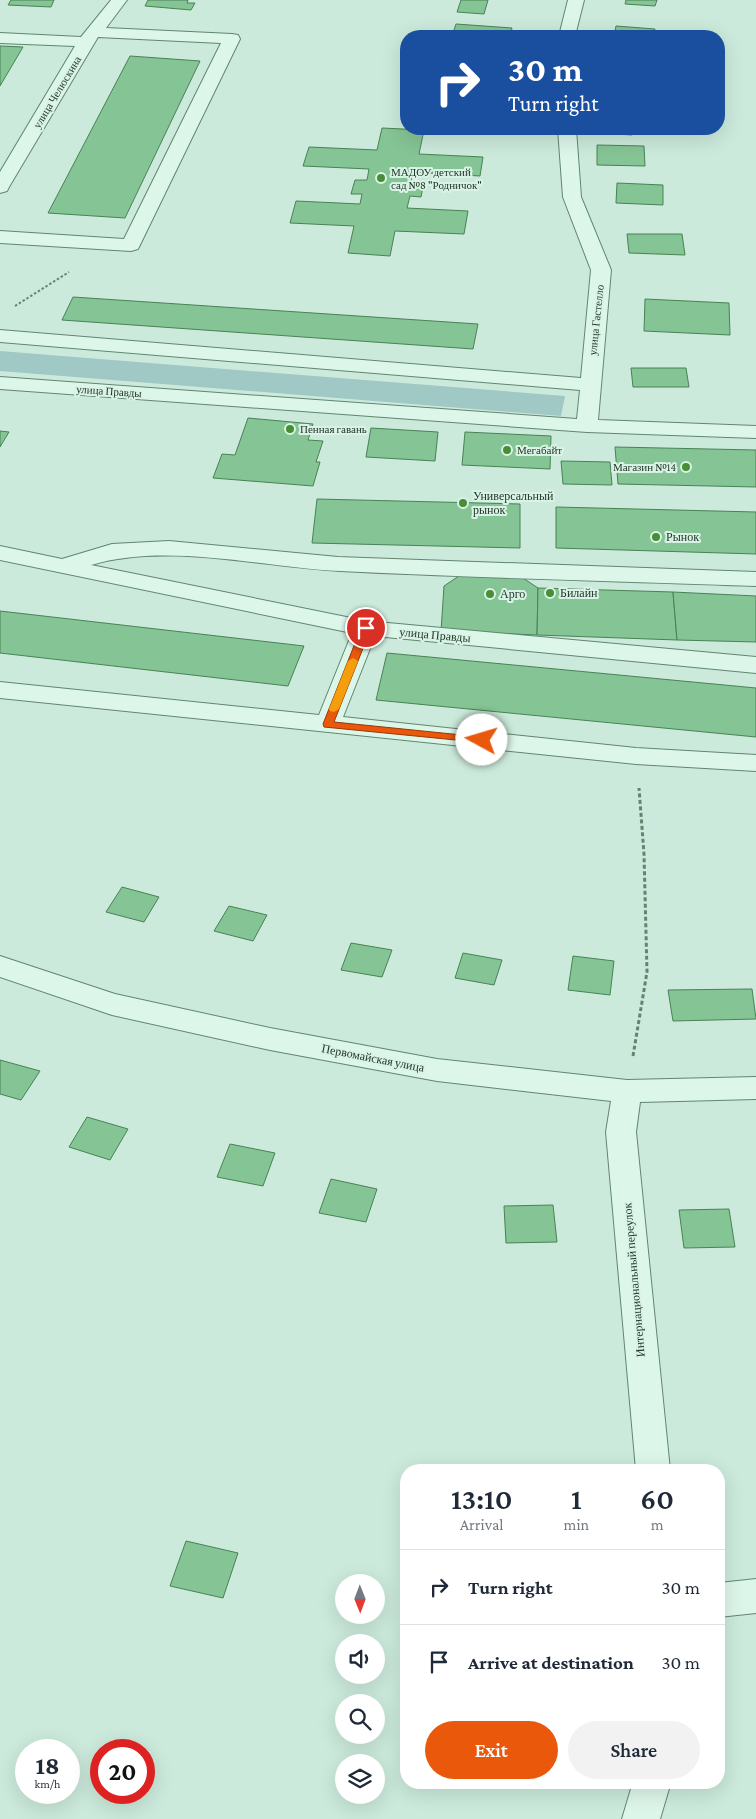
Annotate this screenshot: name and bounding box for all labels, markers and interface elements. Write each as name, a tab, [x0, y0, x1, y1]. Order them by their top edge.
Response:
icon: right	[425, 50, 490, 115]
text: 30 m	[508, 50, 583, 89]
street label: улица Челюскина	[31, 54, 83, 130]
text: Turn right	[508, 91, 599, 116]
place label: МАДОУ детский сад №8 "Родничок"	[391, 166, 482, 191]
marker: МАДОУ детский сад №8 "Родничок"	[375, 172, 387, 184]
street label: улица Гастелло	[586, 283, 606, 356]
street label: улица Правды	[76, 383, 143, 399]
marker: Пенная гавань	[284, 423, 296, 435]
place label: Пенная гавань	[300, 423, 367, 435]
marker: Мегабайт	[501, 444, 513, 456]
place label: Мегабайт	[517, 444, 562, 456]
place label: Магазин №14	[613, 461, 676, 473]
marker: Магазин №14	[680, 461, 692, 473]
place label: Универсальный рынок	[473, 489, 554, 517]
marker: Универсальный рынок	[457, 497, 469, 509]
place label: Рынок	[666, 530, 699, 544]
marker: Рынок	[650, 531, 662, 543]
place label: Билайн	[560, 586, 598, 600]
place label: Арго	[500, 587, 525, 601]
marker: Билайн	[544, 587, 556, 599]
marker: Арго	[484, 588, 496, 600]
pin	[345, 607, 387, 649]
icon: arrive	[352, 614, 380, 642]
street label: улица Правды	[399, 625, 471, 645]
position arrow	[455, 713, 507, 765]
street label: Первомайская улица	[320, 1041, 426, 1075]
street label: Интернациональный переулок	[620, 1202, 648, 1358]
text: 13:10	[451, 1482, 513, 1515]
text: 1	[571, 1482, 582, 1515]
text: 60	[640, 1482, 674, 1515]
text: Arrival	[460, 1516, 504, 1533]
text: min	[564, 1516, 589, 1533]
text: m	[651, 1516, 664, 1533]
icon: right	[425, 1573, 453, 1601]
north arrow	[335, 1574, 385, 1624]
map controls	[335, 1574, 385, 1804]
text: Turn right	[468, 1577, 553, 1598]
text: 30 m	[661, 1577, 700, 1598]
button: sound	[335, 1634, 385, 1684]
icon: arrive	[425, 1648, 453, 1676]
text: Arrive at destination	[468, 1652, 634, 1673]
text: 30 m	[661, 1652, 700, 1673]
button: search	[335, 1694, 385, 1744]
button: Exit	[425, 1721, 558, 1779]
button: Share	[568, 1721, 700, 1779]
speed limit sign: 20	[90, 1739, 155, 1804]
text: 18	[36, 1752, 59, 1779]
button: layers	[335, 1754, 385, 1804]
text: km/h	[35, 1777, 60, 1791]

